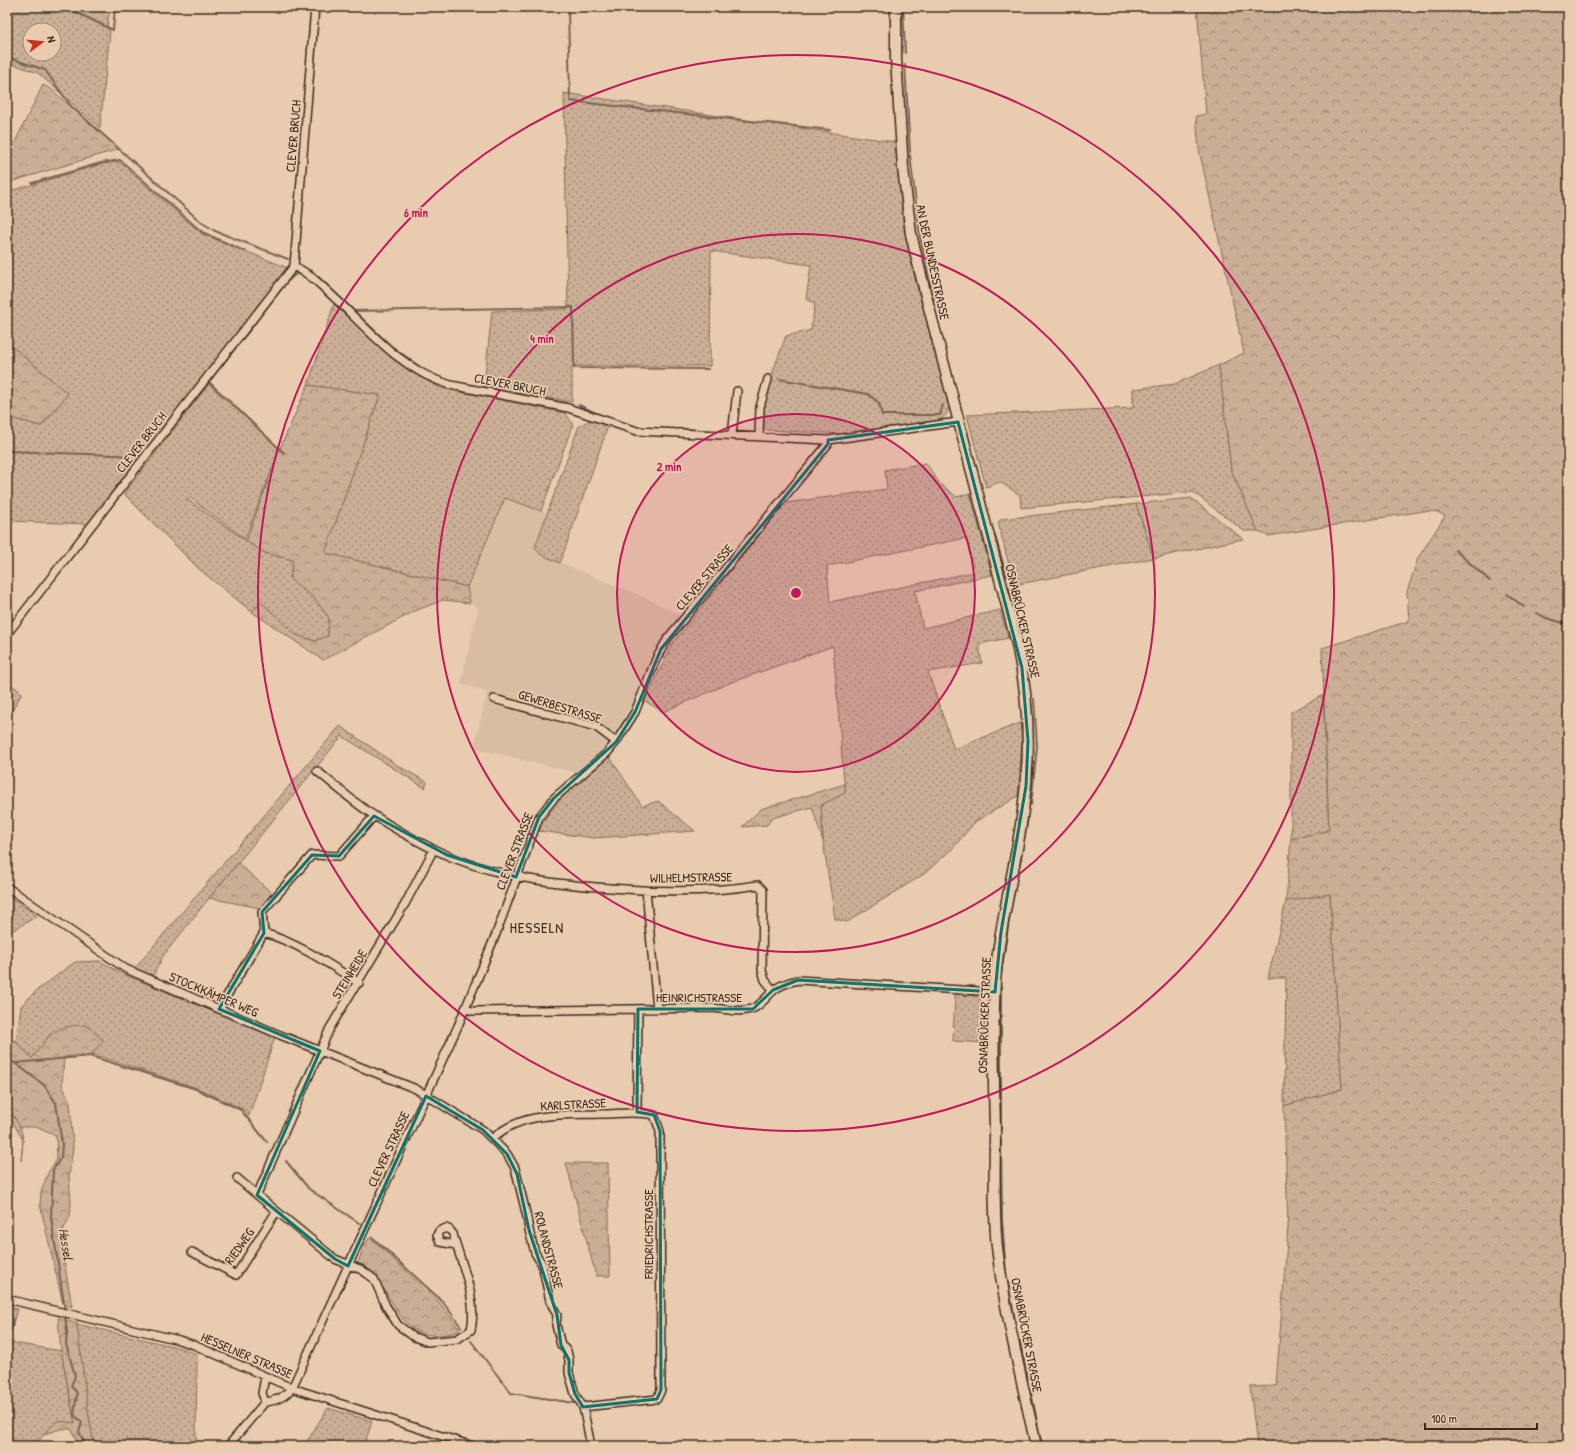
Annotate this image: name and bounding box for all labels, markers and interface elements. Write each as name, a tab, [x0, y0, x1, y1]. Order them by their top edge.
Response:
north arrow	[22, 22, 62, 62]
text: N	[44, 34, 59, 44]
street label: CLEVER BRUCH	[281, 99, 305, 173]
street label: AN DER BUNDESSTRASSE	[912, 203, 954, 322]
text: 6 min	[404, 204, 428, 221]
text: 4 min	[530, 330, 554, 347]
street label: CLEVER BRUCH	[473, 368, 547, 400]
street label: CLEVER BRUCH	[112, 408, 170, 476]
text: 2 min	[657, 458, 682, 475]
street label: CLEVER STRASSE	[671, 540, 737, 614]
street label: OSNABRÜCKER STRASSE	[1001, 562, 1045, 680]
centre of rings	[789, 586, 803, 600]
street label: GEWERBESTRASSE	[516, 685, 604, 727]
street label: CLEVER STRASSE	[491, 809, 537, 892]
street label: WILHELMSTRASSE	[650, 867, 733, 887]
district label: HESSELN	[510, 917, 564, 938]
street label: STEINHEIDE	[327, 946, 371, 1002]
street label: OSNABRÜCKER STRASSE	[973, 956, 995, 1074]
street label: STOCKKÄMPER WEG	[167, 967, 262, 1021]
street label: HEINRICHSTRASSE	[656, 988, 742, 1006]
street label: KARLSTRASSE	[540, 1093, 607, 1115]
street label: CLEVER STRASSE	[363, 1108, 414, 1190]
street label: FRIEDRICHSTRASSE	[639, 1189, 657, 1280]
street label: ROLANDSTRASSE	[530, 1209, 568, 1291]
street label: RIEDWEG	[220, 1223, 259, 1268]
water label: Hessel	[55, 1227, 79, 1263]
street label: OSNABRÜCKER STRASSE	[1007, 1276, 1047, 1394]
street label: HESSELNER STRASSE	[198, 1328, 296, 1383]
scale bar	[1425, 1405, 1537, 1431]
text: 100 m	[1431, 1410, 1457, 1427]

